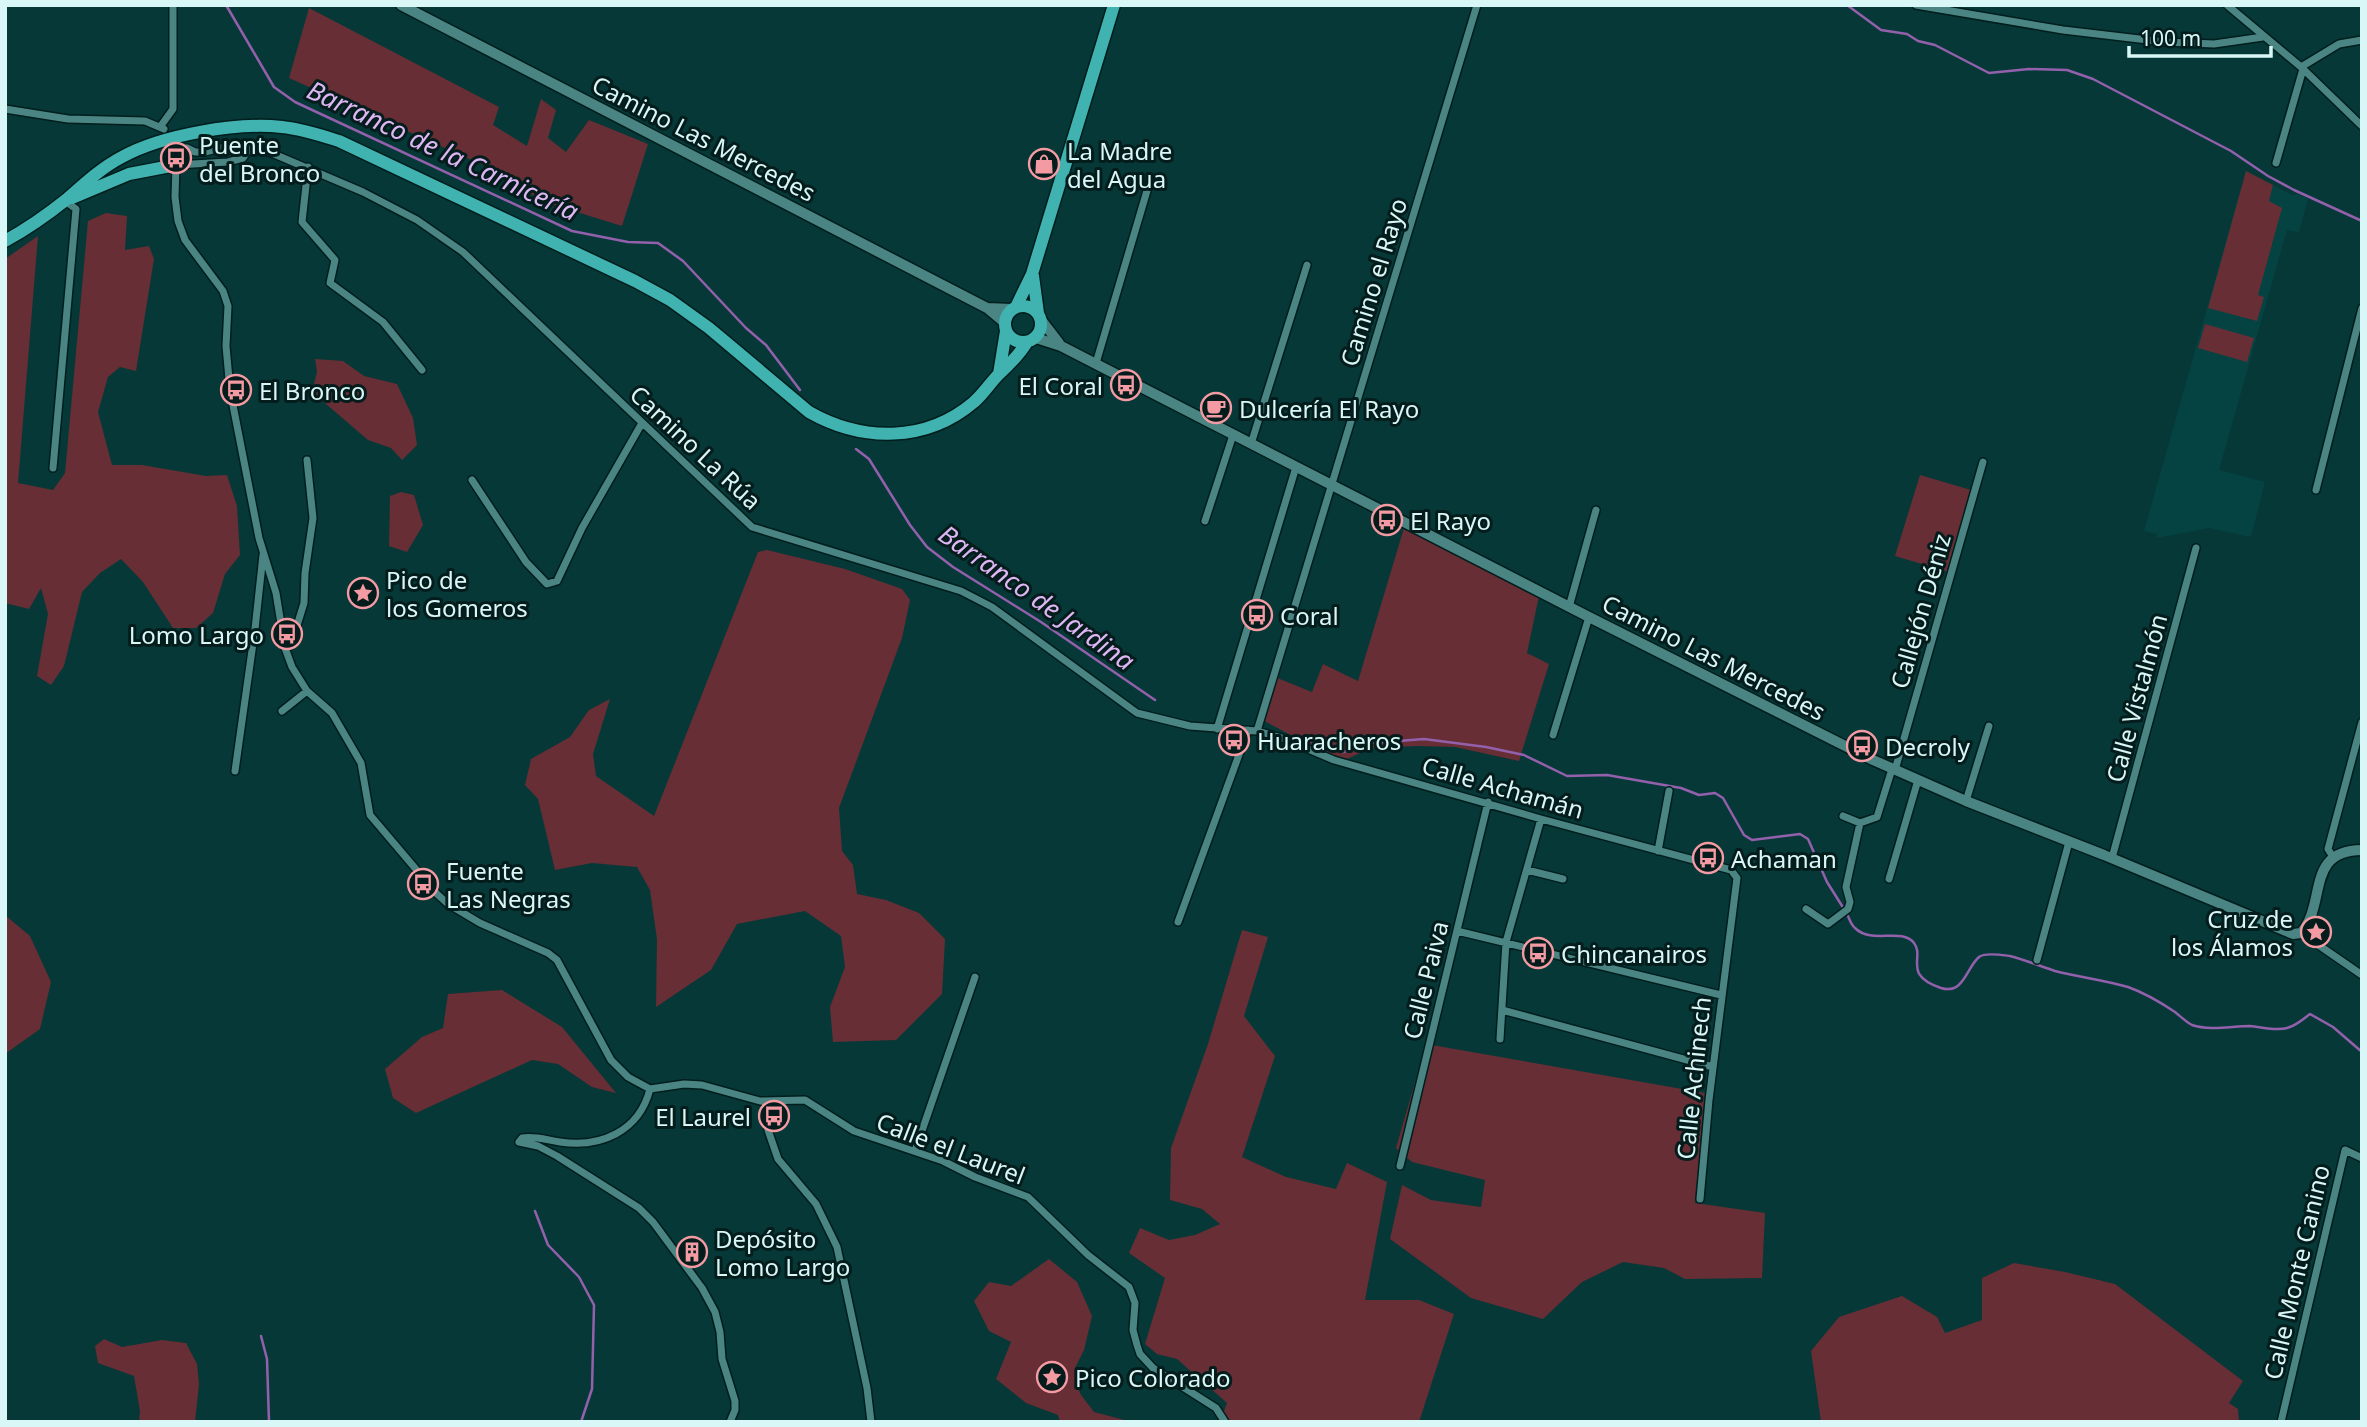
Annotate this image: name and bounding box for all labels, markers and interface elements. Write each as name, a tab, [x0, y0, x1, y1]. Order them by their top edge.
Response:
scale bar	[2129, 14, 2271, 58]
text: 100 m	[2140, 24, 2201, 52]
street label: Camino Las Mercedes	[587, 67, 821, 209]
water label: Barranco de la Carnicería	[302, 71, 585, 229]
place label: Puente del Bronco	[199, 128, 320, 189]
place label: La Madre del Agua	[1067, 134, 1172, 195]
bus stop icon: Puente del Bronco	[159, 141, 193, 175]
shop icon: La Madre del Agua	[1027, 147, 1061, 181]
street label: Camino el Rayo	[1332, 194, 1414, 370]
bus stop icon: El Coral	[1109, 368, 1143, 402]
place label: El Coral	[1018, 369, 1103, 402]
bus stop icon: El Bronco	[219, 373, 253, 407]
place label: El Bronco	[259, 374, 365, 407]
street label: Camino La Rúa	[623, 378, 769, 516]
cafe icon: Dulcería El Rayo	[1199, 391, 1233, 425]
place label: Dulcería El Rayo	[1239, 392, 1419, 425]
bus stop icon: El Rayo	[1370, 503, 1404, 537]
place label: El Rayo	[1410, 504, 1491, 537]
water label: Barranco de Jardina	[932, 516, 1142, 678]
street label: Callejón Déniz	[1882, 530, 1958, 692]
place label: Pico de los Gomeros	[386, 563, 528, 624]
place icon: Pico de los Gomeros	[346, 576, 380, 610]
street label: Camino Las Mercedes	[1597, 586, 1831, 728]
bus stop icon: Coral	[1240, 598, 1274, 632]
place label: Coral	[1280, 599, 1339, 632]
street label: Calle Vistalmón	[2098, 610, 2174, 786]
bus stop icon: Lomo Largo	[270, 617, 304, 651]
place label: Lomo Largo	[129, 618, 264, 651]
bus stop icon: Huaracheros	[1217, 723, 1251, 757]
place label: Huaracheros	[1257, 724, 1401, 757]
bus stop icon: Decroly	[1845, 729, 1879, 763]
place label: Decroly	[1885, 730, 1971, 763]
street label: Calle Achamán	[1418, 748, 1588, 826]
bus stop icon: Achaman	[1691, 841, 1725, 875]
place label: Achaman	[1731, 842, 1837, 875]
place label: Fuente Las Negras	[446, 854, 571, 915]
bus stop icon: Fuente Las Negras	[406, 867, 440, 901]
place label: Cruz de los Álamos	[2171, 902, 2293, 963]
place icon: Cruz de los Álamos	[2299, 915, 2333, 949]
street label: Calle Paiva	[1394, 917, 1456, 1043]
bus stop icon: Chincanairos	[1521, 936, 1555, 970]
place label: Chincanairos	[1561, 937, 1707, 970]
street label: Calle Achinech	[1668, 995, 1718, 1161]
bus stop icon: El Laurel	[757, 1099, 791, 1133]
place label: El Laurel	[655, 1100, 751, 1133]
street label: Calle el Laurel	[872, 1105, 1030, 1191]
street label: Calle Monte Canino	[2255, 1161, 2337, 1383]
place label: Depósito Lomo Largo	[715, 1222, 850, 1283]
building icon: Depósito Lomo Largo	[675, 1235, 709, 1269]
place icon: Pico Colorado	[1035, 1360, 1069, 1394]
place label: Pico Colorado	[1075, 1361, 1231, 1394]

